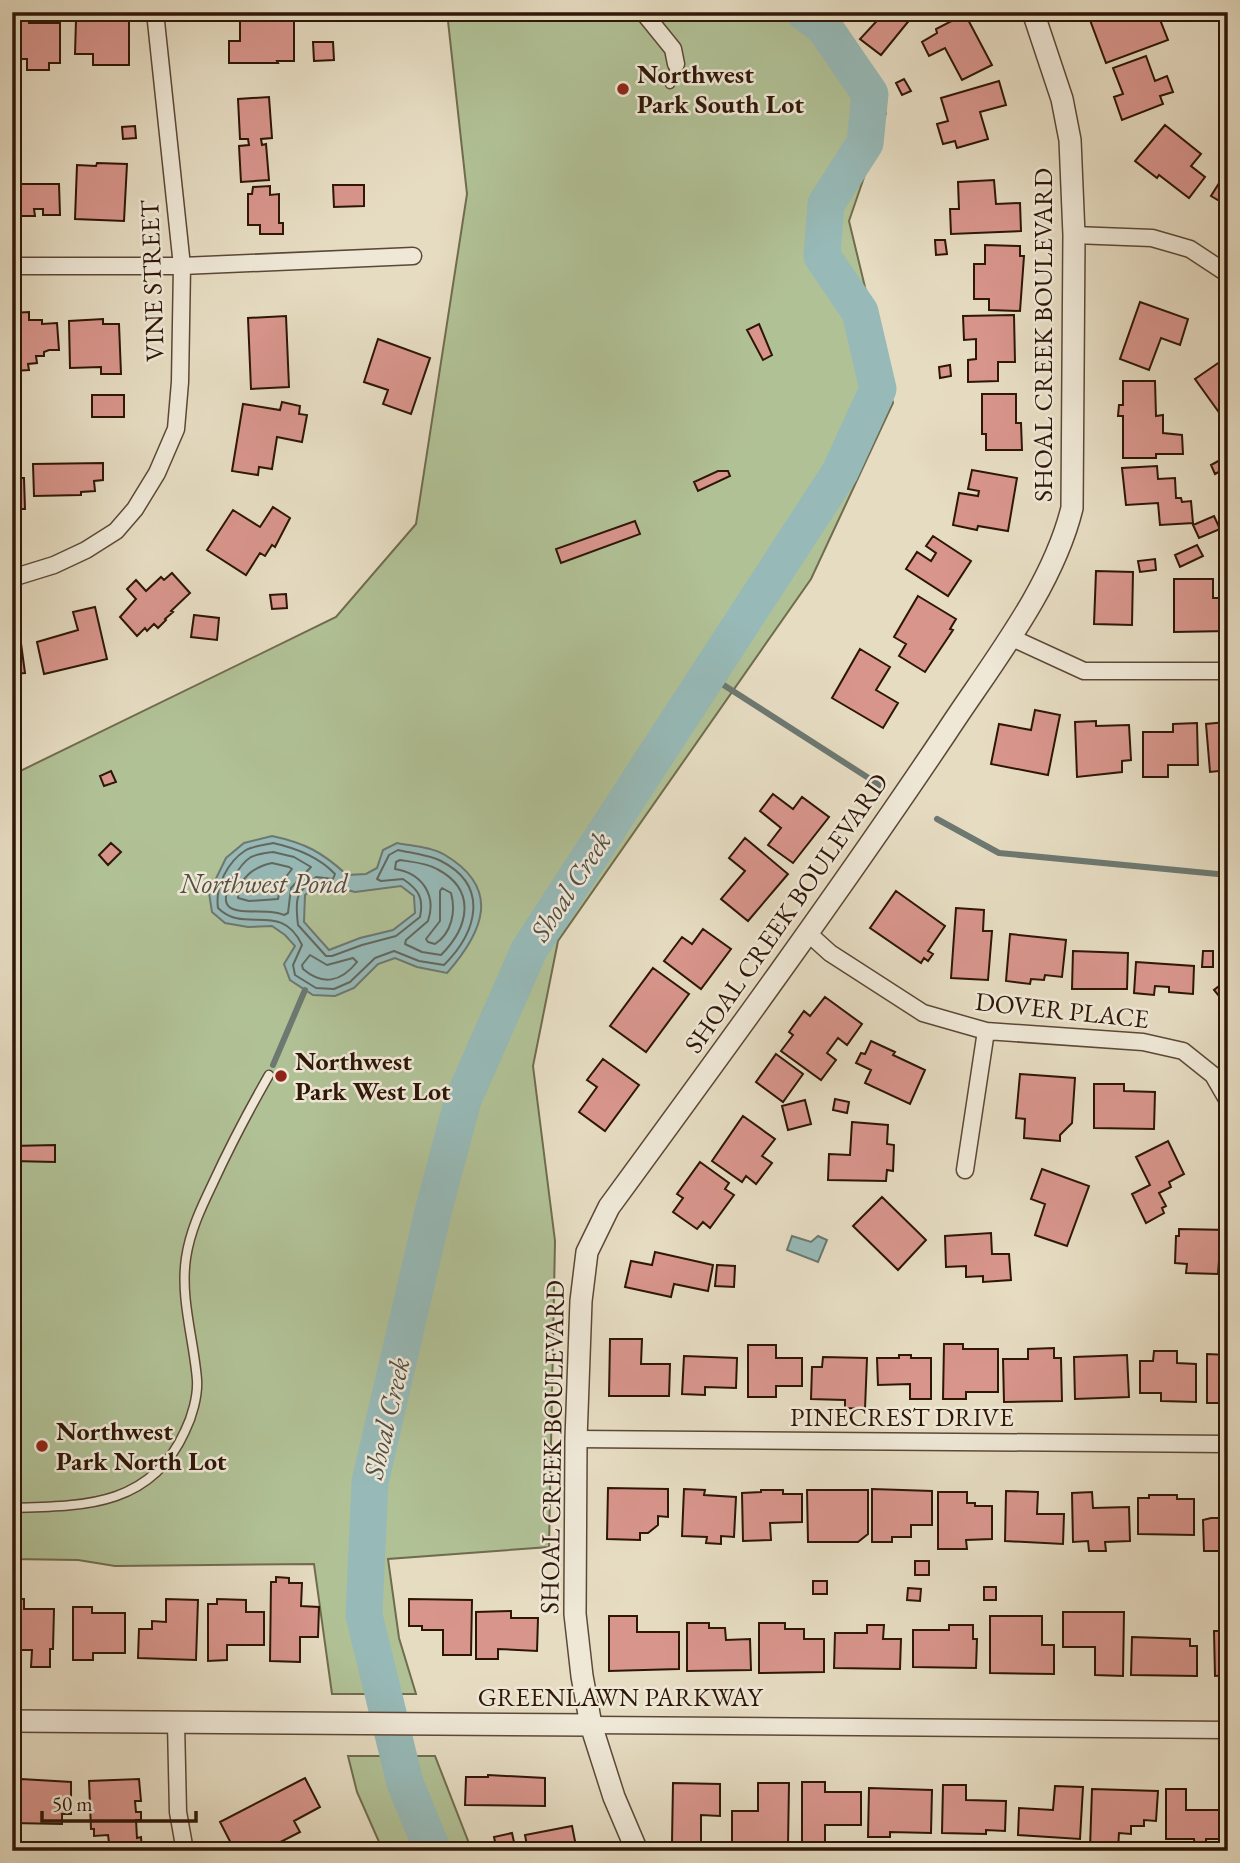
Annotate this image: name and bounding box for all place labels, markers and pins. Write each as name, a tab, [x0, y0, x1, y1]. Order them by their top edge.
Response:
place label: Northwest Park South Lot	[637, 57, 804, 121]
marker: Northwest Park South Lot	[615, 81, 631, 97]
place label: Northwest Park West Lot	[295, 1044, 451, 1108]
marker: Northwest Park West Lot	[273, 1068, 289, 1084]
place label: Northwest Park North Lot	[56, 1414, 227, 1478]
marker: Northwest Park North Lot	[34, 1438, 50, 1454]

